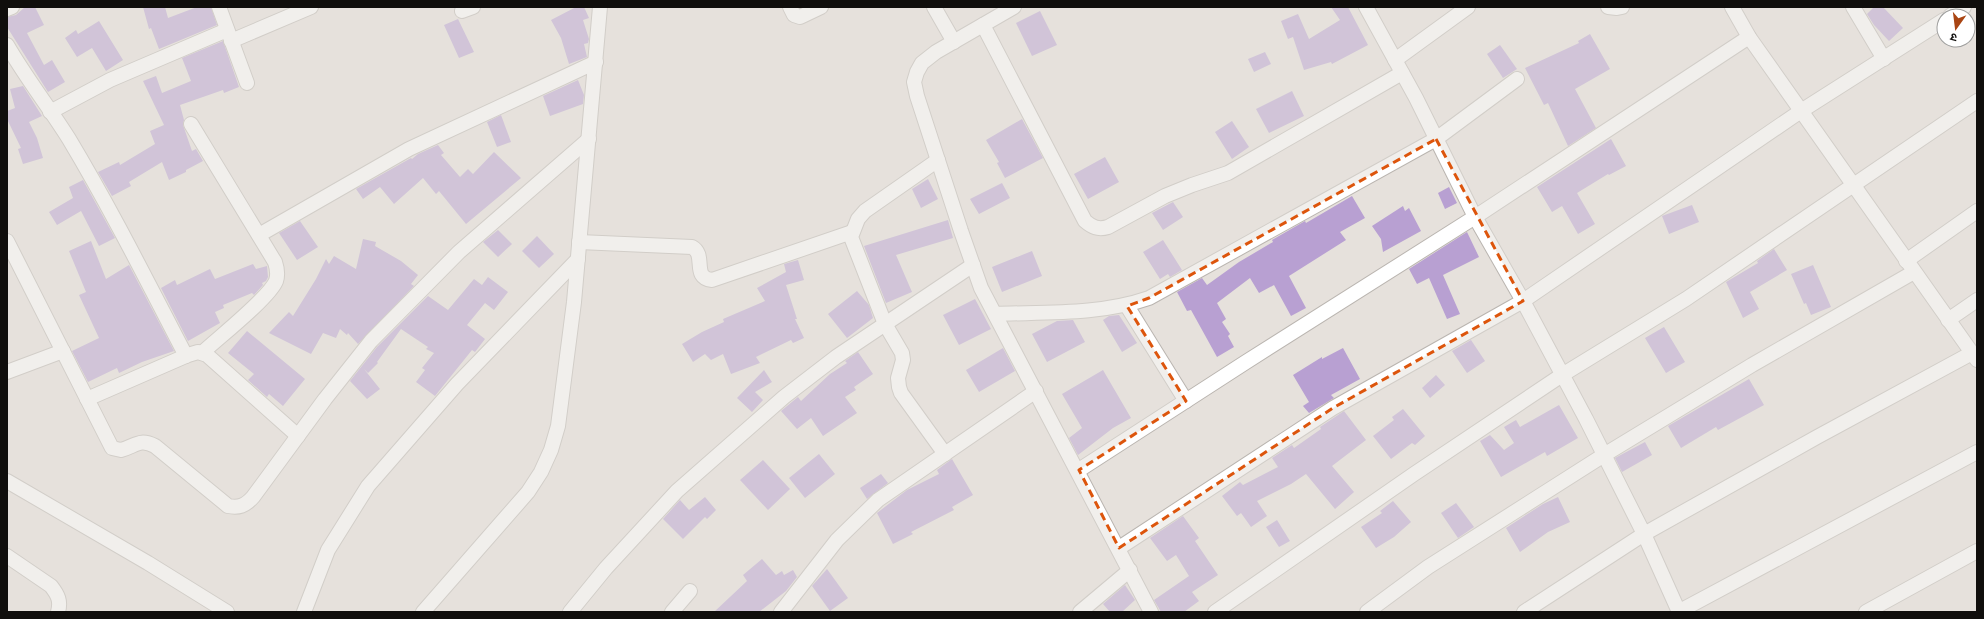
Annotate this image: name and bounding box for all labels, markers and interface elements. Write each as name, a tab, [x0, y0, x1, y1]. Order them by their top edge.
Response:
north arrow	[1936, 8, 1976, 48]
text: उ	[1948, 30, 1958, 44]

